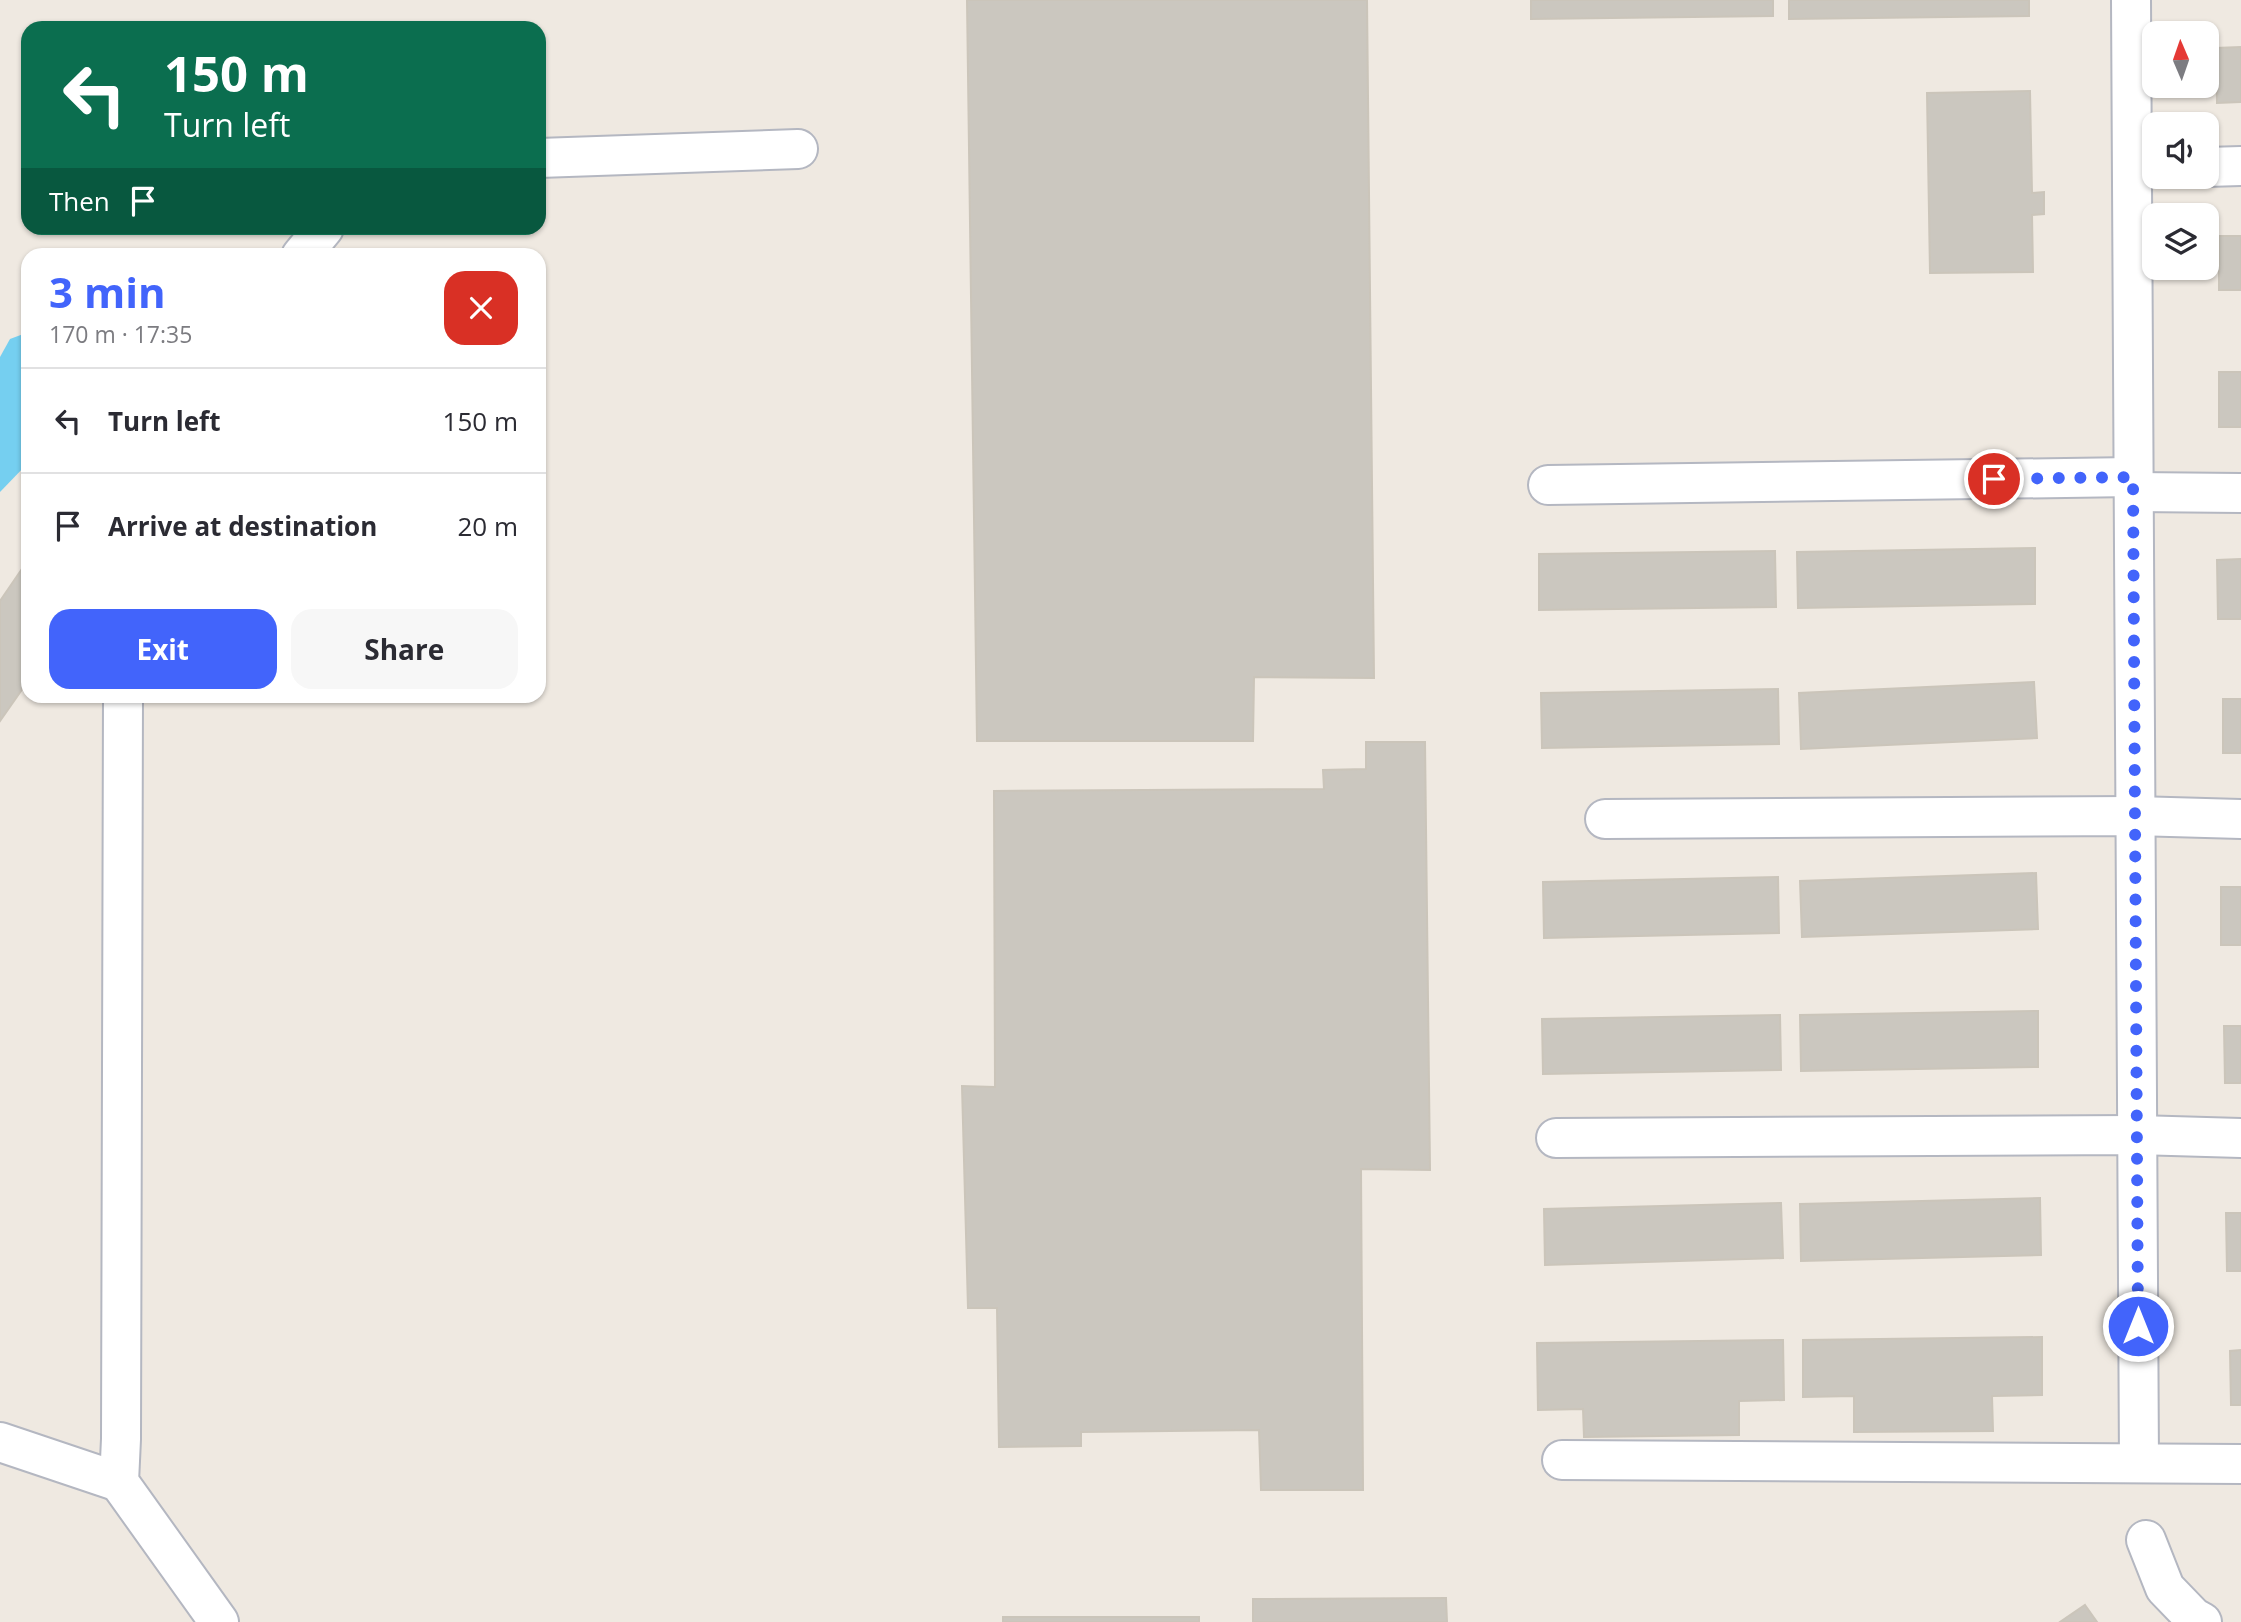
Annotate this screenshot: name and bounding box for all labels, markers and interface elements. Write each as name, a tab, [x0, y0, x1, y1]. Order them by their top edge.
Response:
north arrow	[2142, 21, 2219, 98]
map controls	[2142, 21, 2219, 280]
text: 150 m	[164, 40, 309, 106]
icon: left	[49, 49, 140, 140]
text: Turn left	[164, 103, 290, 146]
button: sound	[2142, 112, 2219, 189]
icon: arrive	[124, 182, 162, 220]
text: Then	[49, 183, 110, 219]
button: layers	[2142, 203, 2219, 280]
text: 3 min	[49, 263, 166, 320]
button: close	[444, 271, 518, 345]
text: 170 m · 17:35	[49, 318, 192, 350]
icon: left	[49, 402, 87, 440]
text: Turn left	[108, 403, 220, 439]
text: 150 m	[443, 403, 518, 439]
pin	[1964, 449, 2024, 509]
icon: arrive	[1975, 460, 2013, 498]
icon: arrive	[49, 507, 87, 545]
text: Arrive at destination	[108, 508, 377, 544]
text: 20 m	[457, 508, 518, 544]
button: Exit	[49, 609, 277, 689]
button: Share	[291, 609, 518, 689]
position arrow	[2101, 1289, 2175, 1363]

